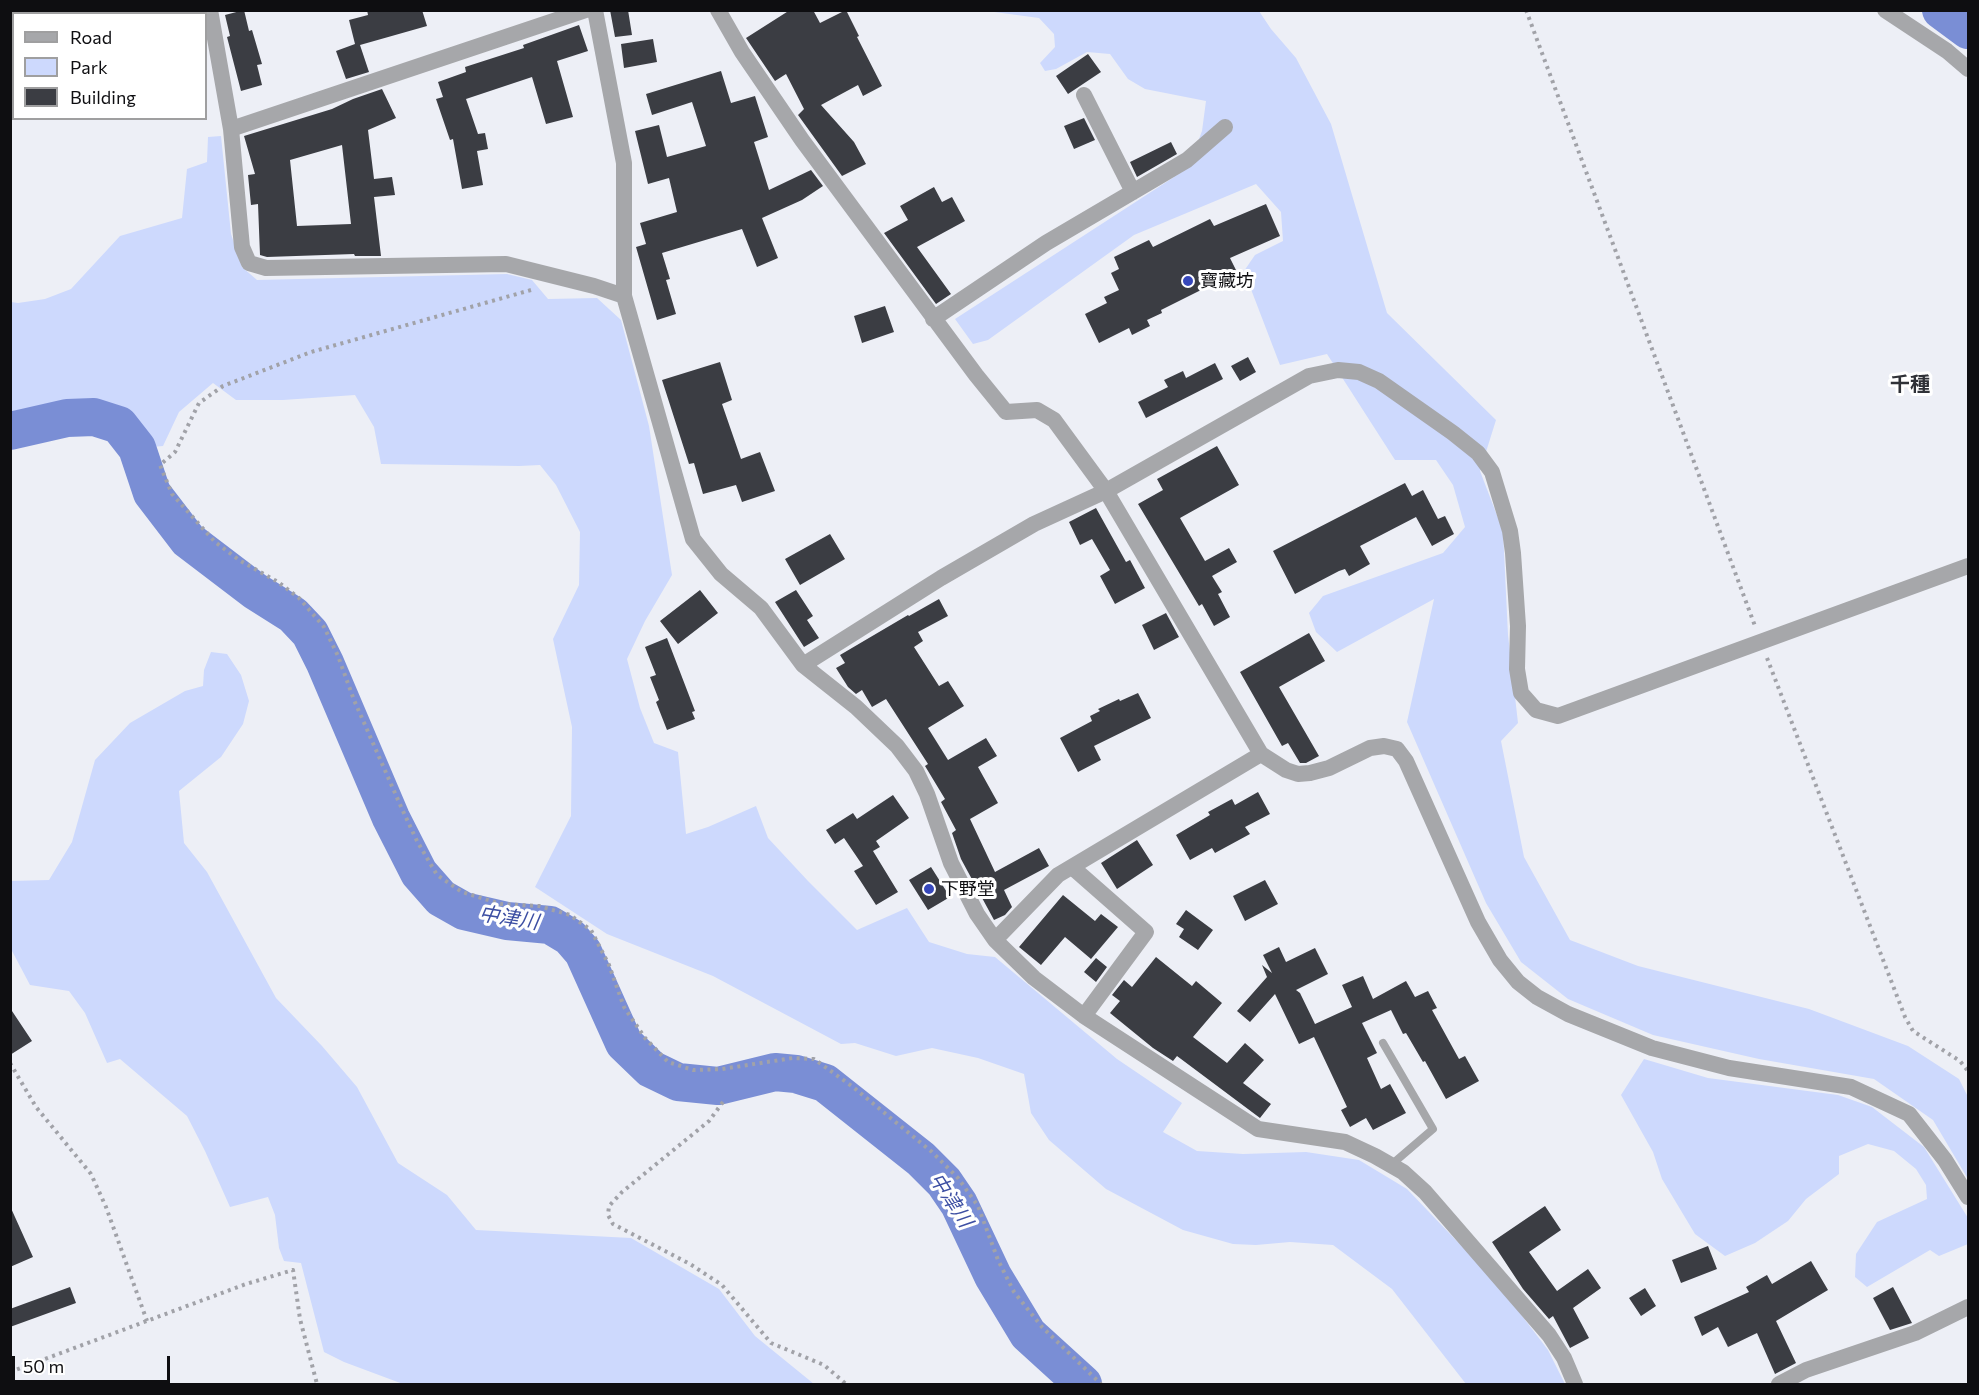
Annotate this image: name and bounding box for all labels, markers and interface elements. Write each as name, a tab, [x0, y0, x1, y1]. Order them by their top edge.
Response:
legend	[12, 12, 207, 120]
text: Road	[70, 26, 112, 48]
text: Park	[70, 56, 108, 78]
text: Building	[70, 86, 136, 108]
place label: 寶藏坊	[1200, 270, 1254, 292]
marker: 寶藏坊	[1181, 274, 1195, 288]
district label: 千種	[1890, 372, 1930, 396]
place label: 下野堂	[941, 878, 995, 900]
marker: 下野堂	[922, 882, 936, 896]
water label: 中津川	[477, 901, 541, 935]
water label: 中津川	[925, 1168, 977, 1232]
scale bar	[15, 1344, 172, 1382]
text: 50 m	[23, 1355, 64, 1377]

